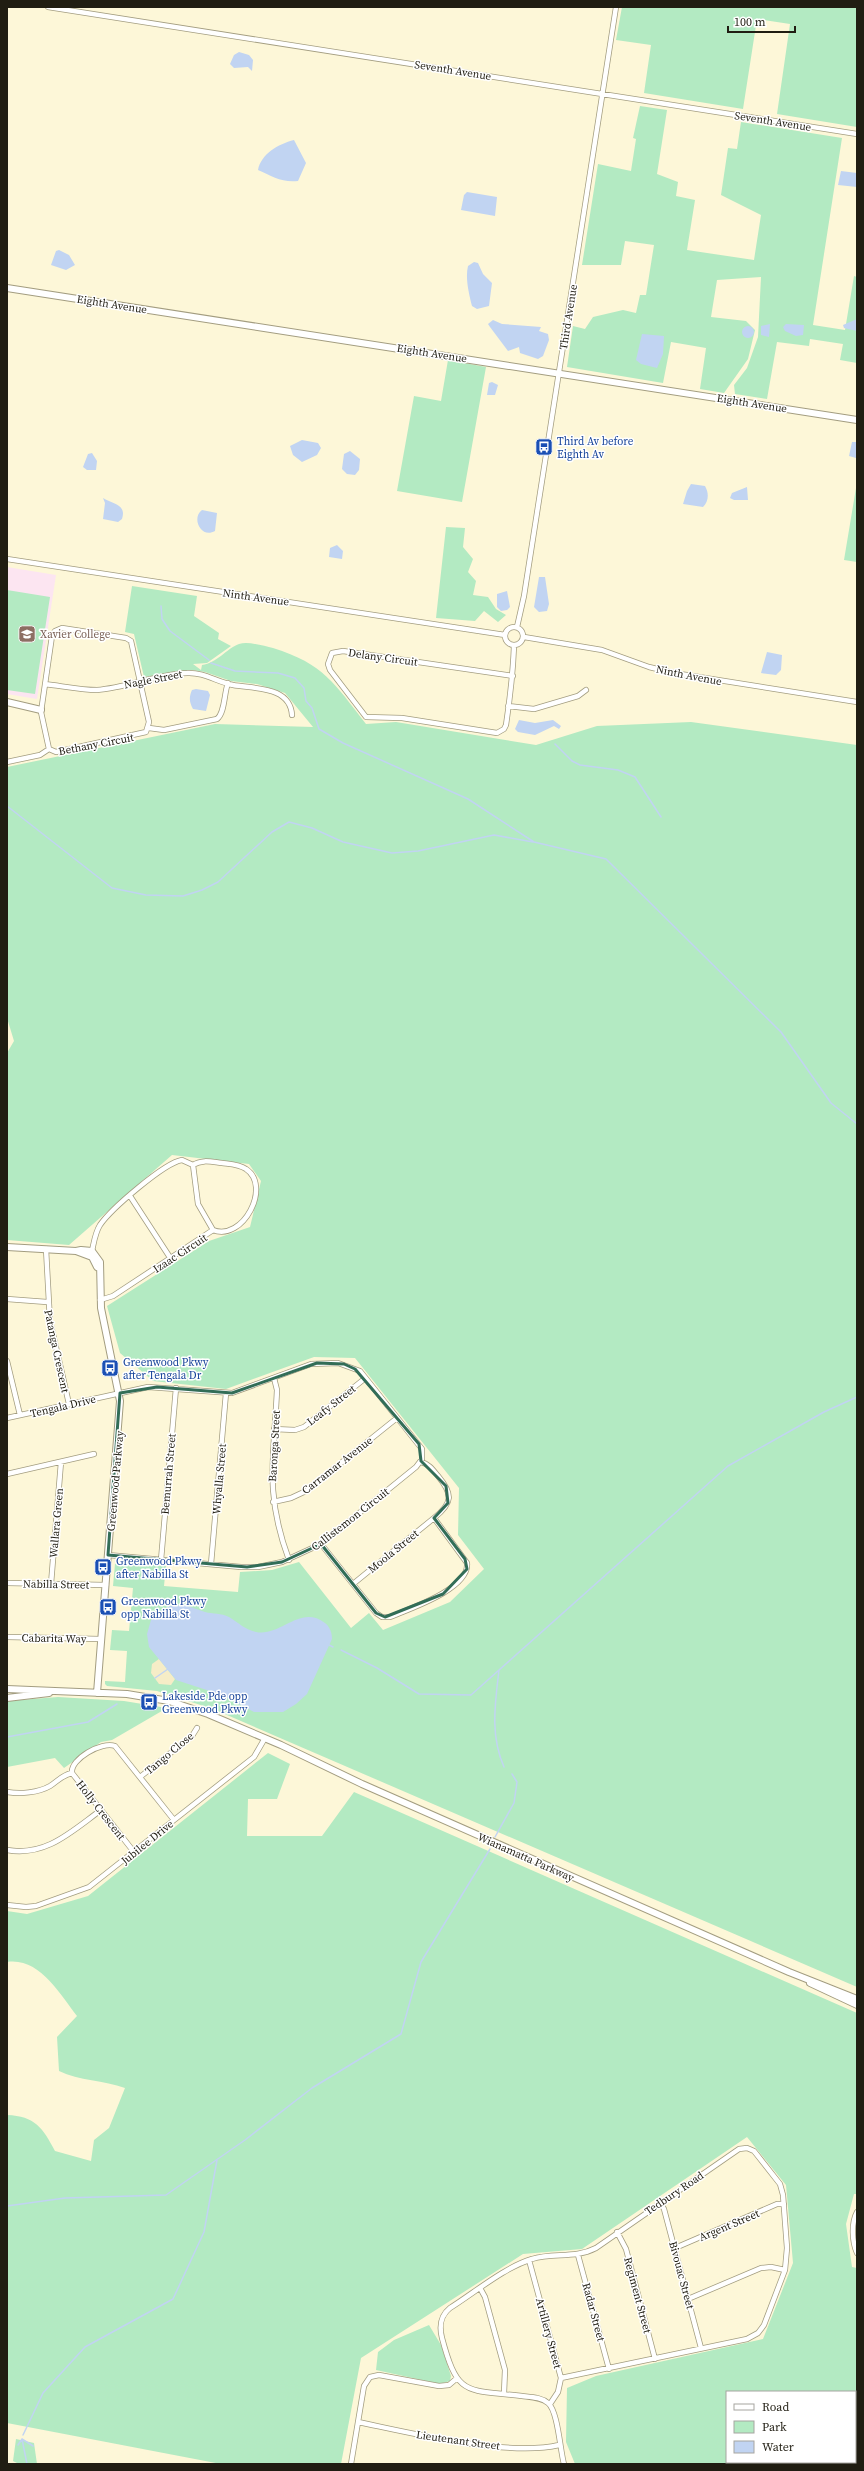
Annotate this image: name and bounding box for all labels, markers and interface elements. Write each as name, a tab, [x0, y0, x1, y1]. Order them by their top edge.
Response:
scale bar	[728, 8, 795, 34]
text: 100 m	[734, 14, 766, 30]
street label: Seventh Avenue	[413, 57, 493, 84]
street label: Seventh Avenue	[733, 108, 813, 135]
street label: Third Avenue	[556, 283, 581, 351]
street label: Eighth Avenue	[76, 292, 148, 318]
street label: Eighth Avenue	[396, 341, 468, 367]
street label: Eighth Avenue	[716, 391, 788, 417]
place label: Third Av before Eighth Av	[557, 434, 634, 462]
bus stop icon: Third Av before Eighth Av	[534, 437, 554, 457]
street label: Ninth Avenue	[222, 585, 290, 610]
school or university icon: Xavier College	[17, 624, 37, 644]
place label: Xavier College	[40, 627, 111, 642]
street label: Delany Circuit	[347, 645, 419, 670]
street label: Ninth Avenue	[655, 662, 724, 689]
street label: Nagle Street	[123, 666, 184, 692]
street label: Bethany Circuit	[57, 730, 135, 759]
street label: Izaac Circuit	[150, 1230, 211, 1276]
street label: Patanga Crescent	[40, 1308, 73, 1394]
place label: Greenwood Pkwy after Tengala Dr	[123, 1355, 209, 1383]
bus stop icon: Greenwood Pkwy after Tengala Dr	[100, 1358, 120, 1378]
street label: Leafy Street	[304, 1381, 359, 1429]
street label: Tengala Drive	[29, 1392, 98, 1421]
street label: Baronga Street	[265, 1409, 284, 1482]
street label: Greenwood Parkway	[104, 1430, 127, 1532]
street label: Bemurrah Street	[157, 1433, 180, 1515]
street label: Carramar Avenue	[299, 1433, 376, 1498]
street label: Whyalla Street	[209, 1443, 230, 1515]
street label: Callistemon Circuit	[308, 1484, 393, 1555]
street label: Wallara Green	[46, 1487, 67, 1559]
street label: Moola Street	[365, 1526, 422, 1577]
place label: Greenwood Pkwy after Nabilla St	[116, 1554, 202, 1582]
bus stop icon: Greenwood Pkwy after Nabilla St	[93, 1557, 113, 1577]
street label: Nabilla Street	[23, 1576, 90, 1593]
place label: Greenwood Pkwy opp Nabilla St	[121, 1594, 207, 1622]
bus stop icon: Greenwood Pkwy opp Nabilla St	[98, 1597, 118, 1617]
street label: Cabarita Way	[22, 1630, 87, 1647]
place label: Lakeside Pde opp Greenwood Pkwy	[162, 1689, 248, 1717]
bus stop icon: Lakeside Pde opp Greenwood Pkwy	[139, 1692, 159, 1712]
street label: Tango Close	[142, 1728, 197, 1778]
street label: Holly Crescent	[73, 1777, 129, 1844]
street label: Jubilee Drive	[117, 1816, 177, 1869]
street label: Wianamatta Parkway	[475, 1829, 577, 1886]
street label: Tedbury Road	[642, 2168, 707, 2219]
street label: Argent Street	[697, 2206, 762, 2245]
street label: Bivouac Street	[665, 2240, 698, 2311]
street label: Regiment Street	[620, 2255, 655, 2335]
street label: Radar Street	[578, 2281, 609, 2343]
street label: Artillery Street	[532, 2296, 565, 2371]
legend	[726, 2391, 856, 2463]
text: Road	[762, 2399, 789, 2415]
text: Park	[762, 2419, 787, 2435]
street label: Lieutenant Street	[415, 2427, 501, 2454]
text: Water	[762, 2439, 794, 2455]

